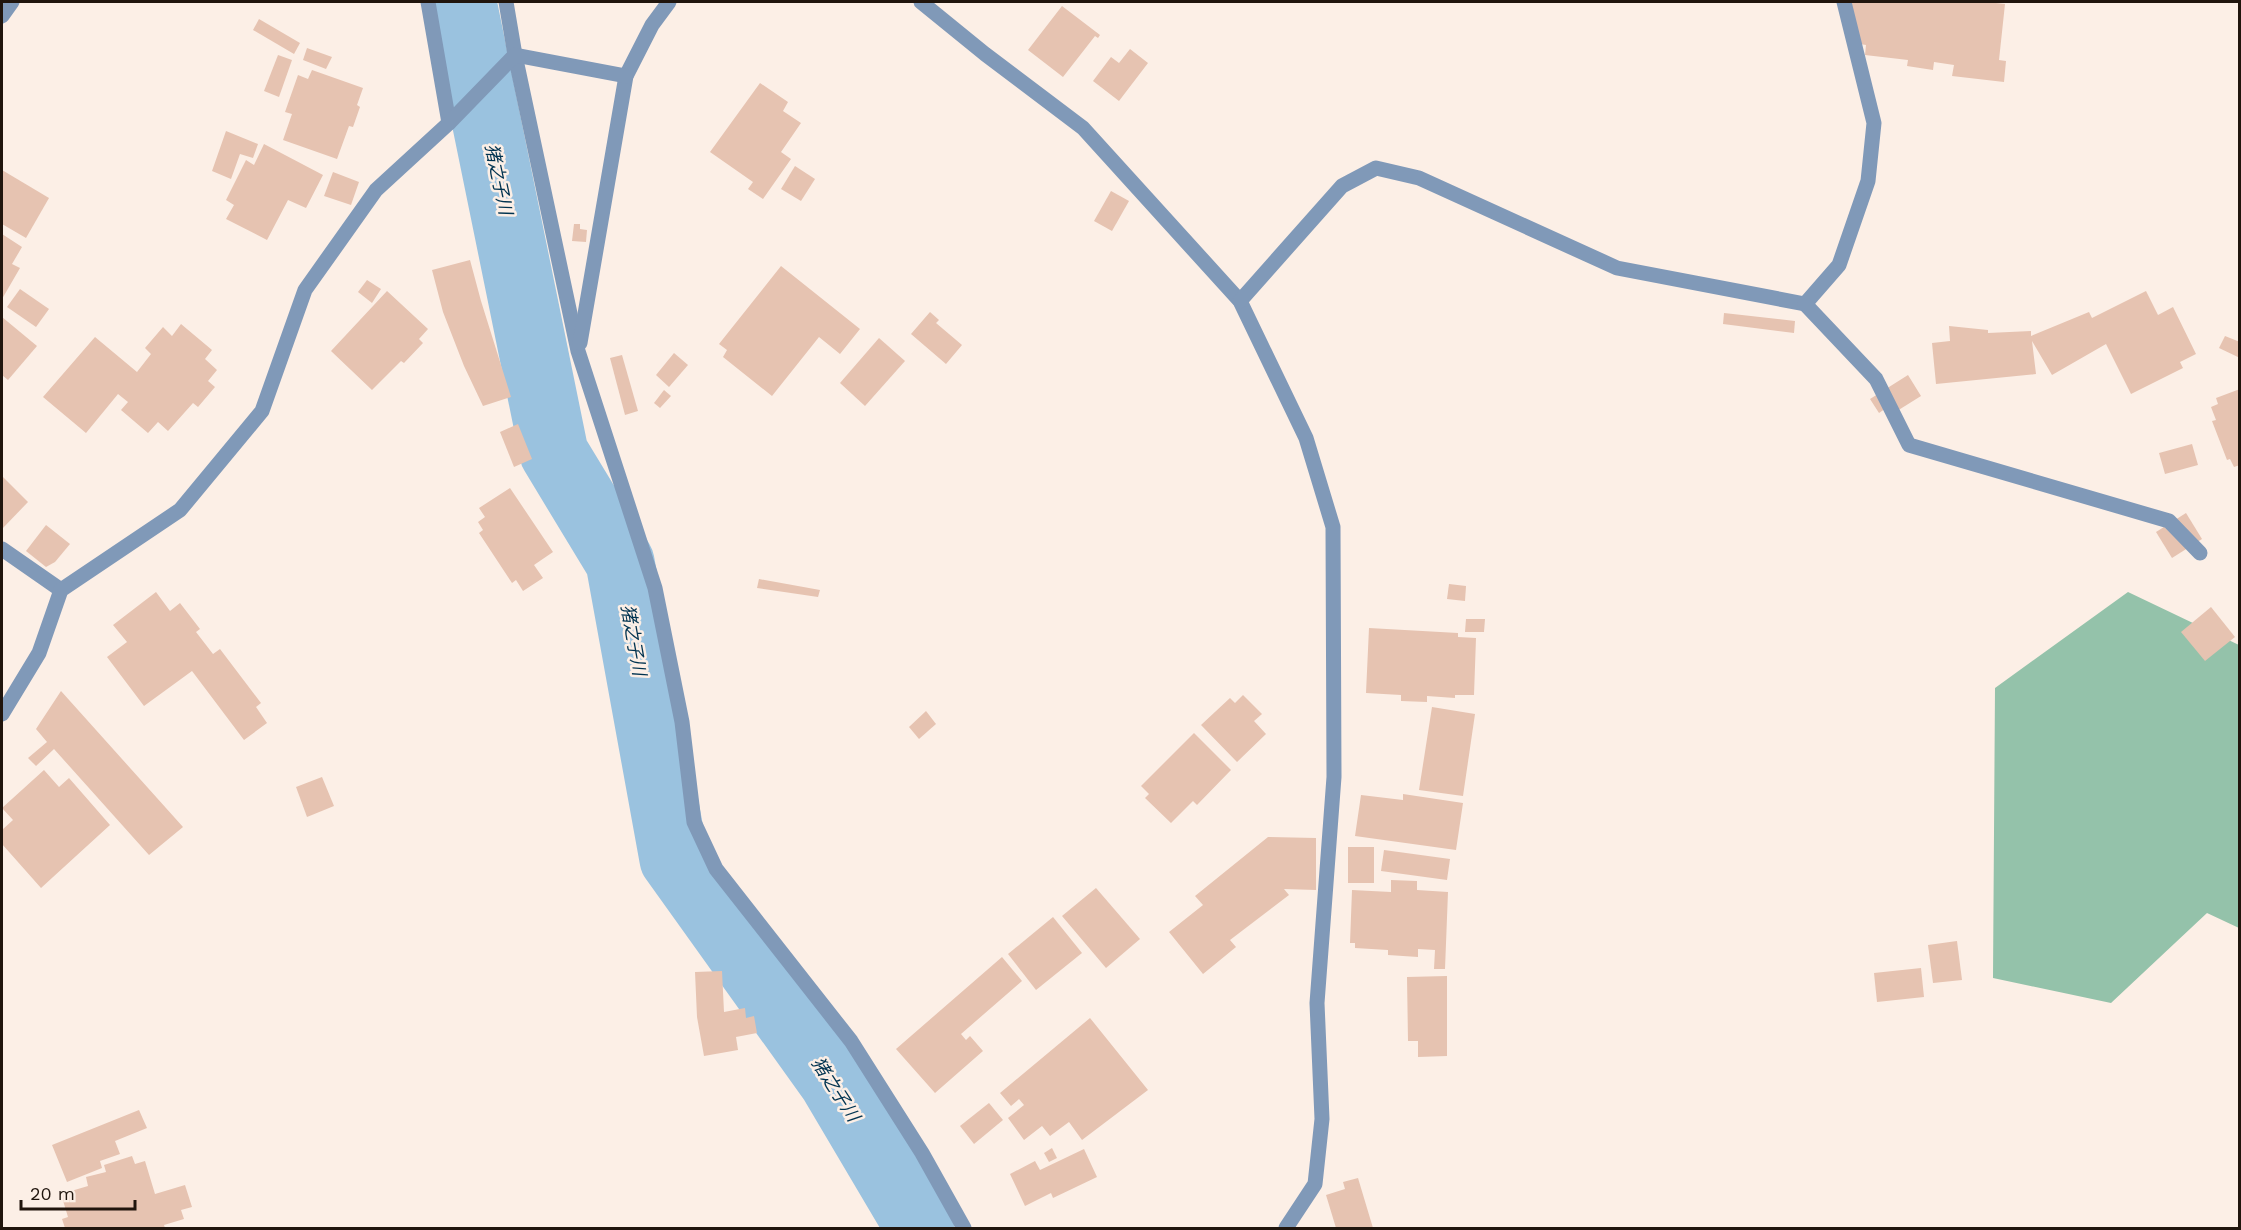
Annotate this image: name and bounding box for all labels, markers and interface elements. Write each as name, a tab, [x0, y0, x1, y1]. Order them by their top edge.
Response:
water label: 猪之子川	[481, 142, 517, 218]
water label: 猪之子川	[617, 603, 651, 679]
water label: 猪之子川	[808, 1053, 866, 1127]
scale bar	[21, 1173, 135, 1211]
text: 20 m	[30, 1183, 75, 1204]

